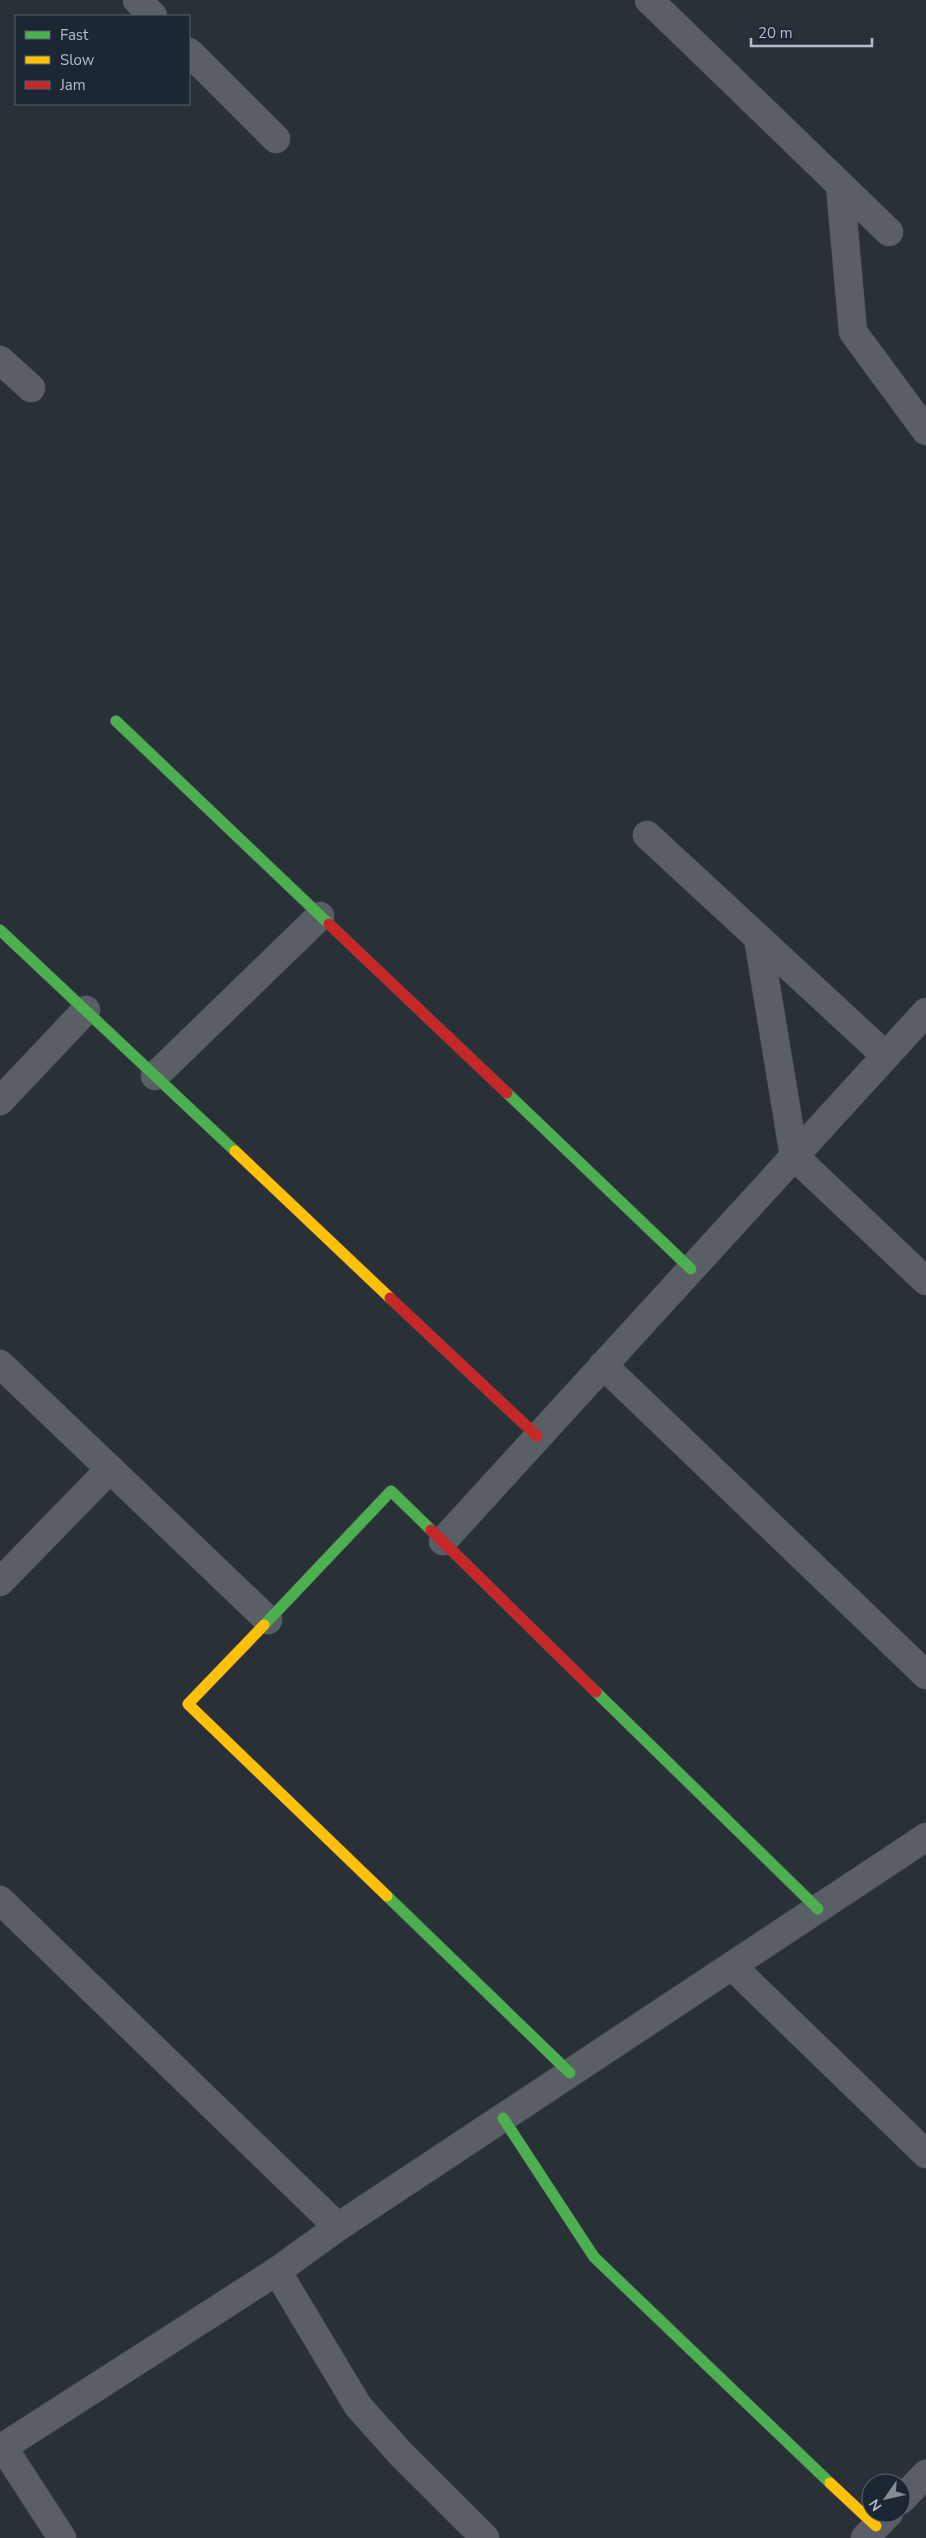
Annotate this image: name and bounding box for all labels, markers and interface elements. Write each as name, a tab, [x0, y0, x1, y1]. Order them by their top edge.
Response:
legend	[15, 15, 190, 105]
scale bar	[751, 15, 872, 47]
text: 20 m	[758, 23, 793, 43]
text: Fast	[60, 25, 89, 45]
text: Slow	[60, 50, 95, 70]
text: Jam	[59, 75, 86, 95]
north arrow	[861, 2473, 911, 2523]
text: N	[865, 2495, 886, 2515]

